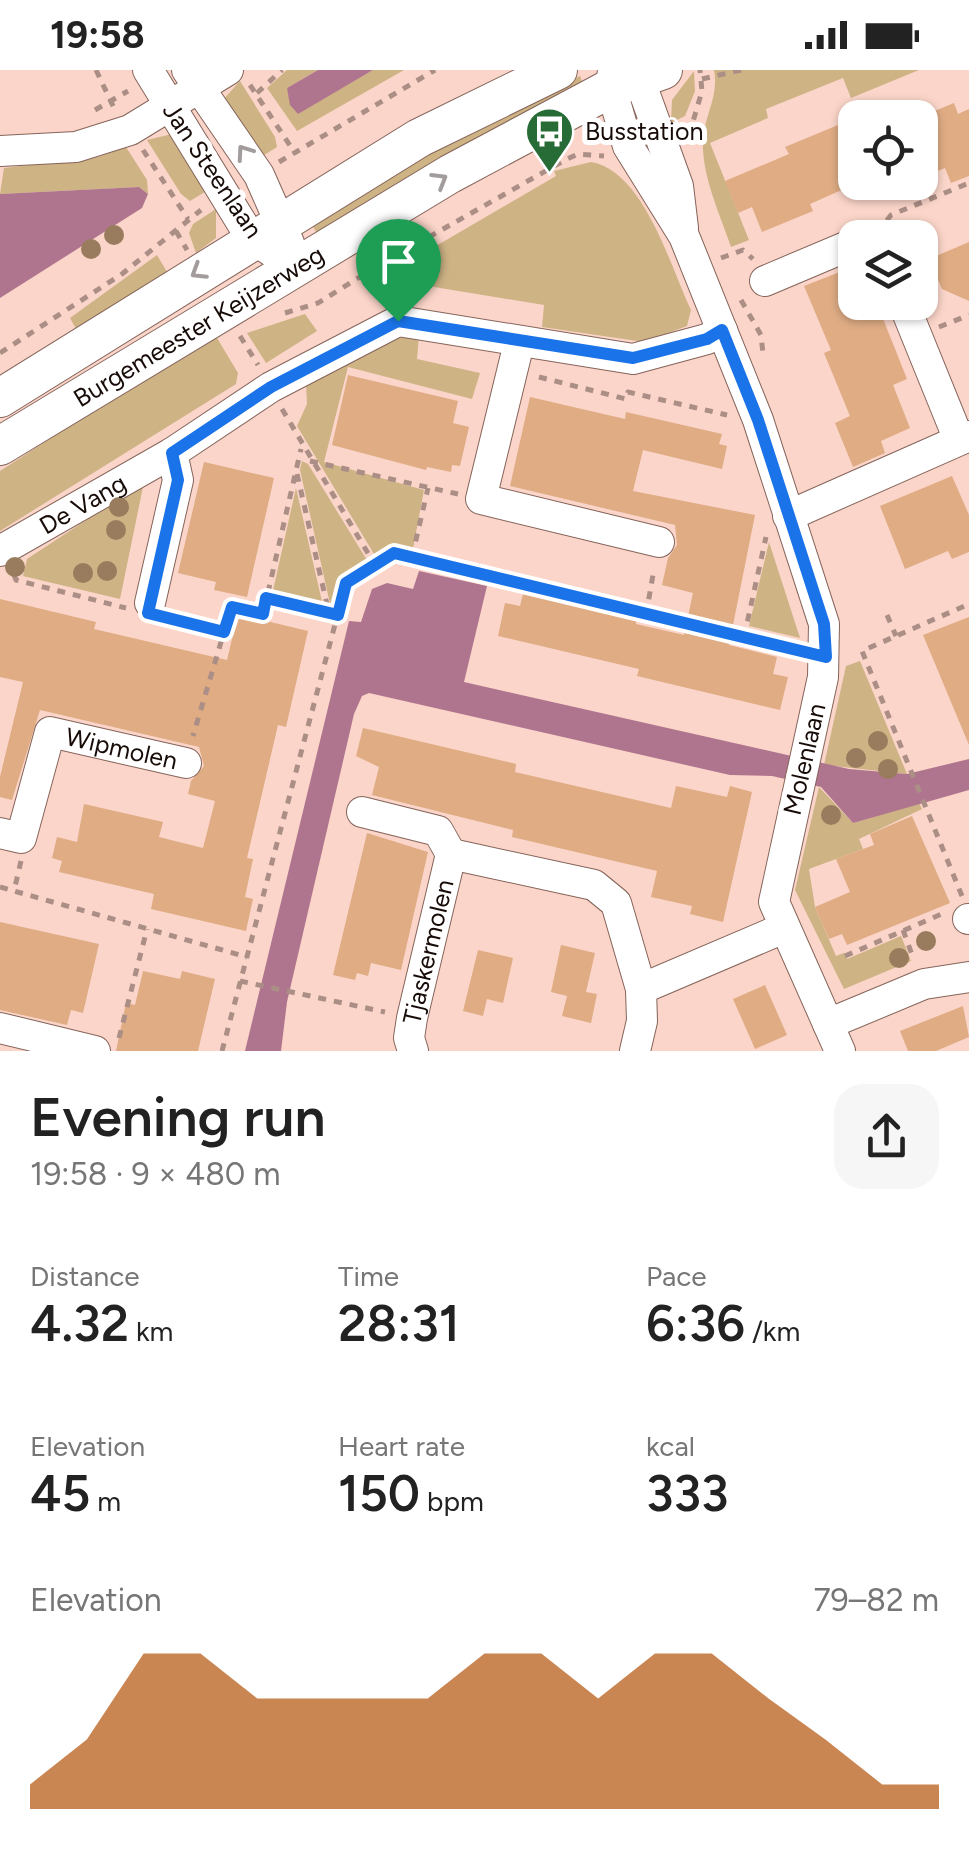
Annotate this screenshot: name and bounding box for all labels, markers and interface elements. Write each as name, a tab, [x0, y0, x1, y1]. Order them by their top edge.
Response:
text: 19:58	[50, 12, 145, 58]
street label: Jan Steenlaan	[157, 97, 269, 243]
map controls	[838, 100, 938, 320]
button: locate	[838, 100, 938, 200]
bus stop icon: Busstation	[524, 105, 576, 173]
place label: Busstation	[585, 116, 703, 146]
one-way arrow	[238, 145, 256, 164]
one-way arrow	[429, 173, 447, 193]
pin	[356, 219, 441, 322]
button: layers	[838, 220, 938, 320]
icon: arrive	[371, 234, 426, 289]
street label: Burgemeester Keijzerweg	[68, 239, 329, 413]
one-way arrow	[191, 259, 209, 278]
street label: De Vang	[34, 467, 131, 540]
street label: Molenlaan	[777, 700, 831, 818]
street label: Wipmolen	[63, 721, 180, 776]
street label: Tjaskermolen	[396, 876, 459, 1027]
text: Evening run	[30, 1084, 326, 1150]
button: share	[834, 1084, 939, 1189]
text: 19:58 · 9 × 480 m	[30, 1155, 280, 1193]
text: Distance	[30, 1259, 140, 1293]
text: Time	[338, 1259, 399, 1293]
text: Pace	[646, 1259, 707, 1293]
text: 4.32	[30, 1293, 129, 1354]
text: 28:31	[338, 1293, 460, 1354]
text: 6:36	[646, 1293, 745, 1354]
text: km	[129, 1314, 173, 1348]
text: /km	[745, 1314, 800, 1348]
text: Elevation	[30, 1429, 145, 1463]
text: Heart rate	[338, 1429, 465, 1463]
text: kcal	[646, 1429, 695, 1463]
text: 45	[30, 1463, 90, 1524]
text: 150	[338, 1463, 420, 1524]
text: 333	[646, 1463, 729, 1524]
text: m	[90, 1484, 121, 1518]
text: bpm	[420, 1484, 484, 1518]
text: Elevation	[30, 1581, 162, 1619]
text: 79–82 m	[813, 1581, 939, 1619]

